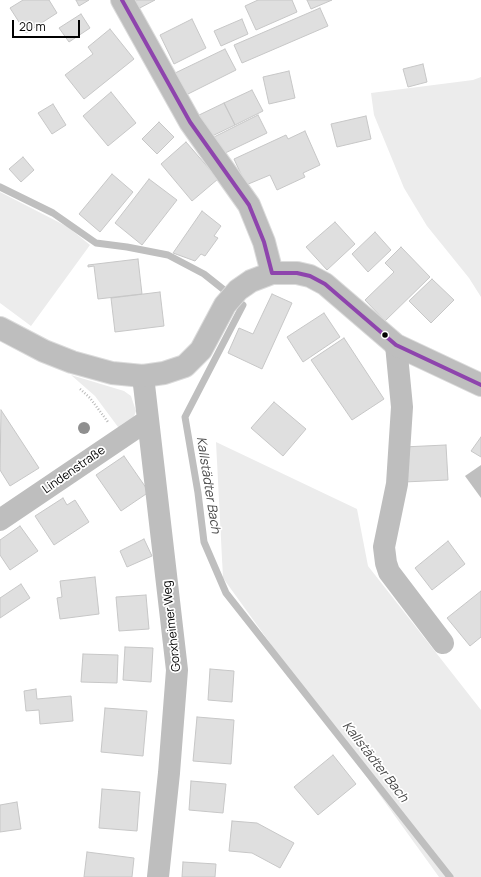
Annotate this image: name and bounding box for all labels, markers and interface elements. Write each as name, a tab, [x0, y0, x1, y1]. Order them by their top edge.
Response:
scale bar	[14, 12, 82, 38]
text: 20 m	[19, 18, 46, 35]
unlabelled marker	[380, 330, 390, 340]
water label: Kallstädter Bach	[193, 435, 223, 535]
street label: Lindenstraße	[40, 443, 108, 497]
street label: Gorxheimer Weg	[160, 580, 184, 672]
water label: Kallstädter Bach	[339, 719, 411, 805]

